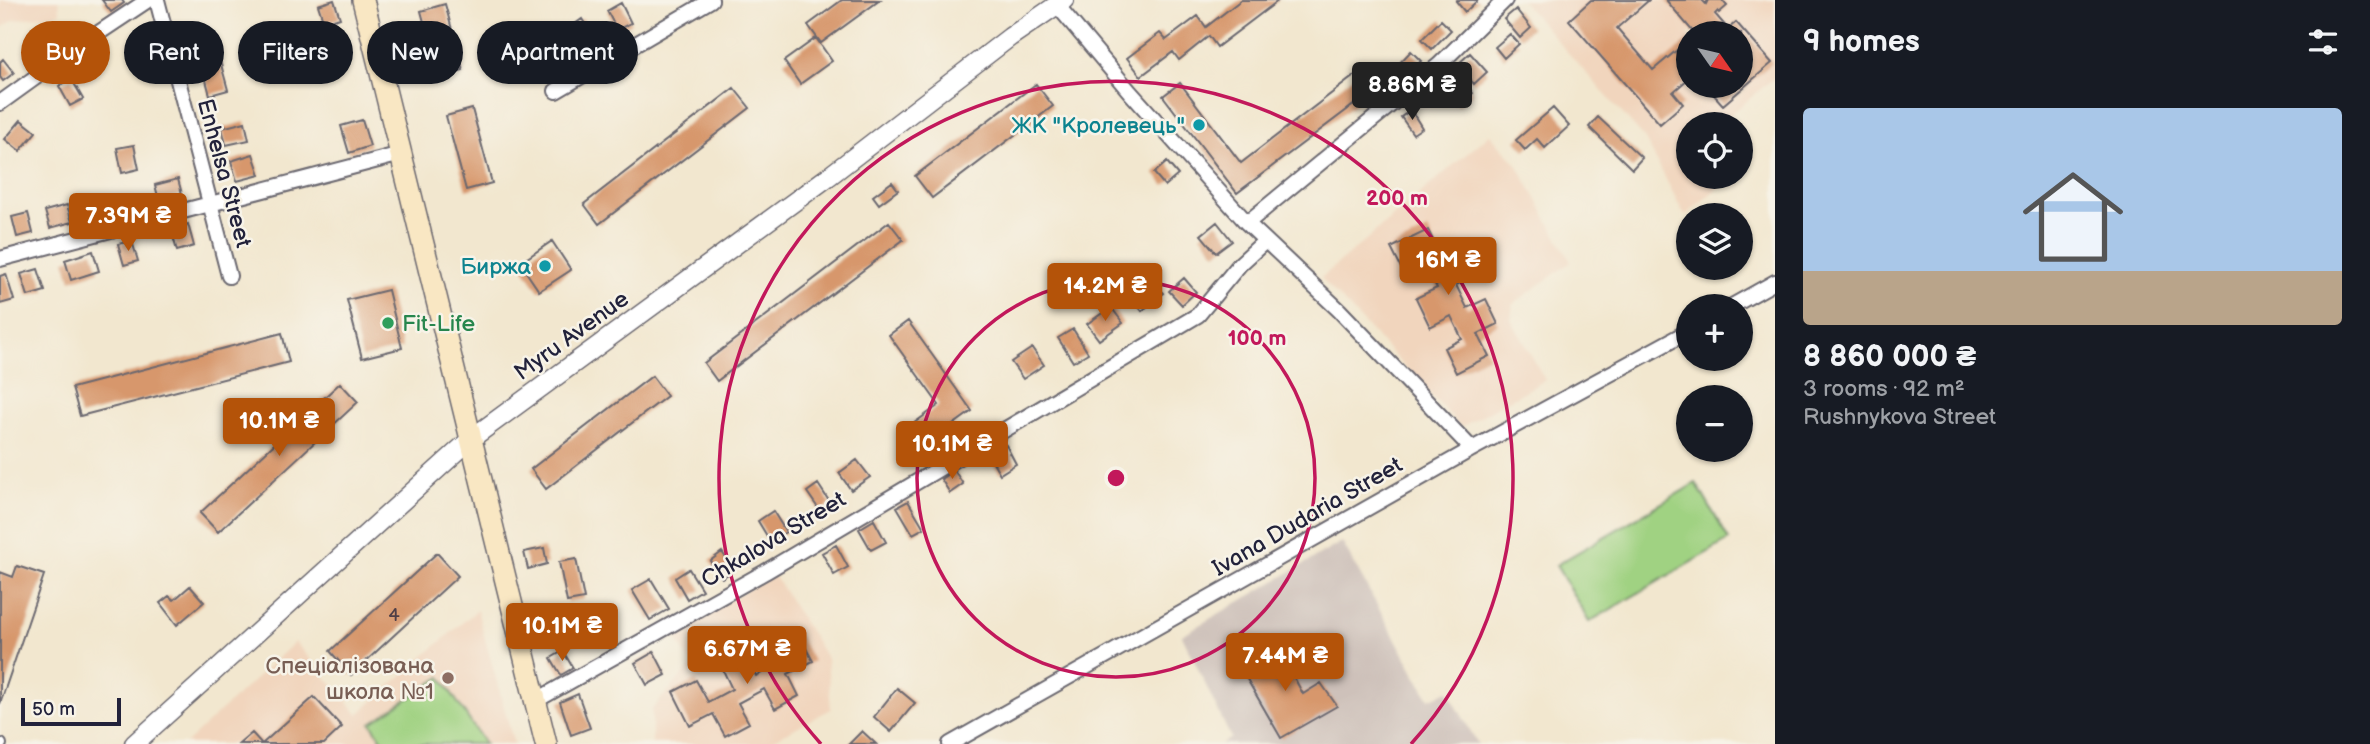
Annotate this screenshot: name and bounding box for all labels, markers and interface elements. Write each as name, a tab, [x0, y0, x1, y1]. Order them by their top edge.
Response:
chip: Buy	[21, 21, 110, 84]
chip: Rent	[124, 21, 224, 84]
chip: Filters	[238, 21, 353, 84]
chip: New	[367, 21, 463, 84]
chip: Apartment	[477, 21, 638, 84]
north arrow	[1676, 21, 1754, 98]
map controls	[1676, 21, 1753, 462]
icon: filters	[2304, 23, 2342, 61]
text: 9 homes	[1803, 24, 1920, 60]
pin: 8.86M ₴	[1347, 62, 1477, 122]
text: 8.86M ₴	[1368, 71, 1456, 99]
street label: Enhelsa Street	[191, 96, 257, 251]
place label: ЖК "Кролевець"	[1011, 112, 1185, 140]
button: locate	[1676, 112, 1753, 189]
marker: ЖК "Кролевець"	[1191, 117, 1207, 133]
icon: home	[2010, 154, 2136, 280]
text: 200 m	[1366, 186, 1428, 211]
pin: 7.39M ₴	[63, 194, 193, 253]
text: 7.39M ₴	[85, 202, 171, 230]
button: layers	[1676, 203, 1753, 280]
pin: 16M ₴	[1399, 238, 1497, 297]
text: 16M ₴	[1416, 246, 1481, 274]
place label: Биржа	[460, 253, 531, 281]
marker: Биржа	[537, 258, 553, 274]
pin: 14.2M ₴	[1040, 264, 1170, 323]
text: 14.2M ₴	[1063, 272, 1147, 300]
street label: Myru Avenue	[509, 285, 634, 387]
button: +	[1676, 294, 1753, 371]
place label: Fit-Life	[402, 310, 475, 338]
marker: Fit-Life	[380, 315, 396, 331]
text: 100 m	[1228, 326, 1286, 351]
text: 8 860 000 ₴	[1803, 339, 1976, 375]
text: 3 rooms · 92 m²	[1803, 375, 1965, 403]
button: −	[1676, 385, 1753, 462]
pin: 10.1M ₴	[214, 398, 344, 458]
text: Rushnykova Street	[1803, 403, 1996, 431]
text: 10.1M ₴	[239, 407, 319, 435]
pin: 10.1M ₴	[887, 421, 1017, 481]
text: 10.1M ₴	[912, 430, 992, 458]
street label: Ivana Dudaria Street	[1208, 451, 1407, 583]
centre of rings	[1104, 466, 1128, 490]
street label: Chkalova Street	[696, 486, 851, 594]
house number: 4	[388, 604, 400, 627]
pin: 10.1M ₴	[497, 604, 627, 663]
text: 10.1M ₴	[522, 612, 602, 640]
pin: 6.67M ₴	[682, 626, 812, 686]
pin: 7.44M ₴	[1220, 634, 1350, 693]
text: 6.67M ₴	[703, 635, 791, 663]
text: 7.44M ₴	[1242, 642, 1328, 670]
place label: Спеціалізована школа №1	[265, 652, 434, 706]
marker: Спеціалізована школа №1	[440, 670, 456, 686]
scale bar	[21, 695, 121, 727]
text: 50 m	[32, 698, 75, 721]

